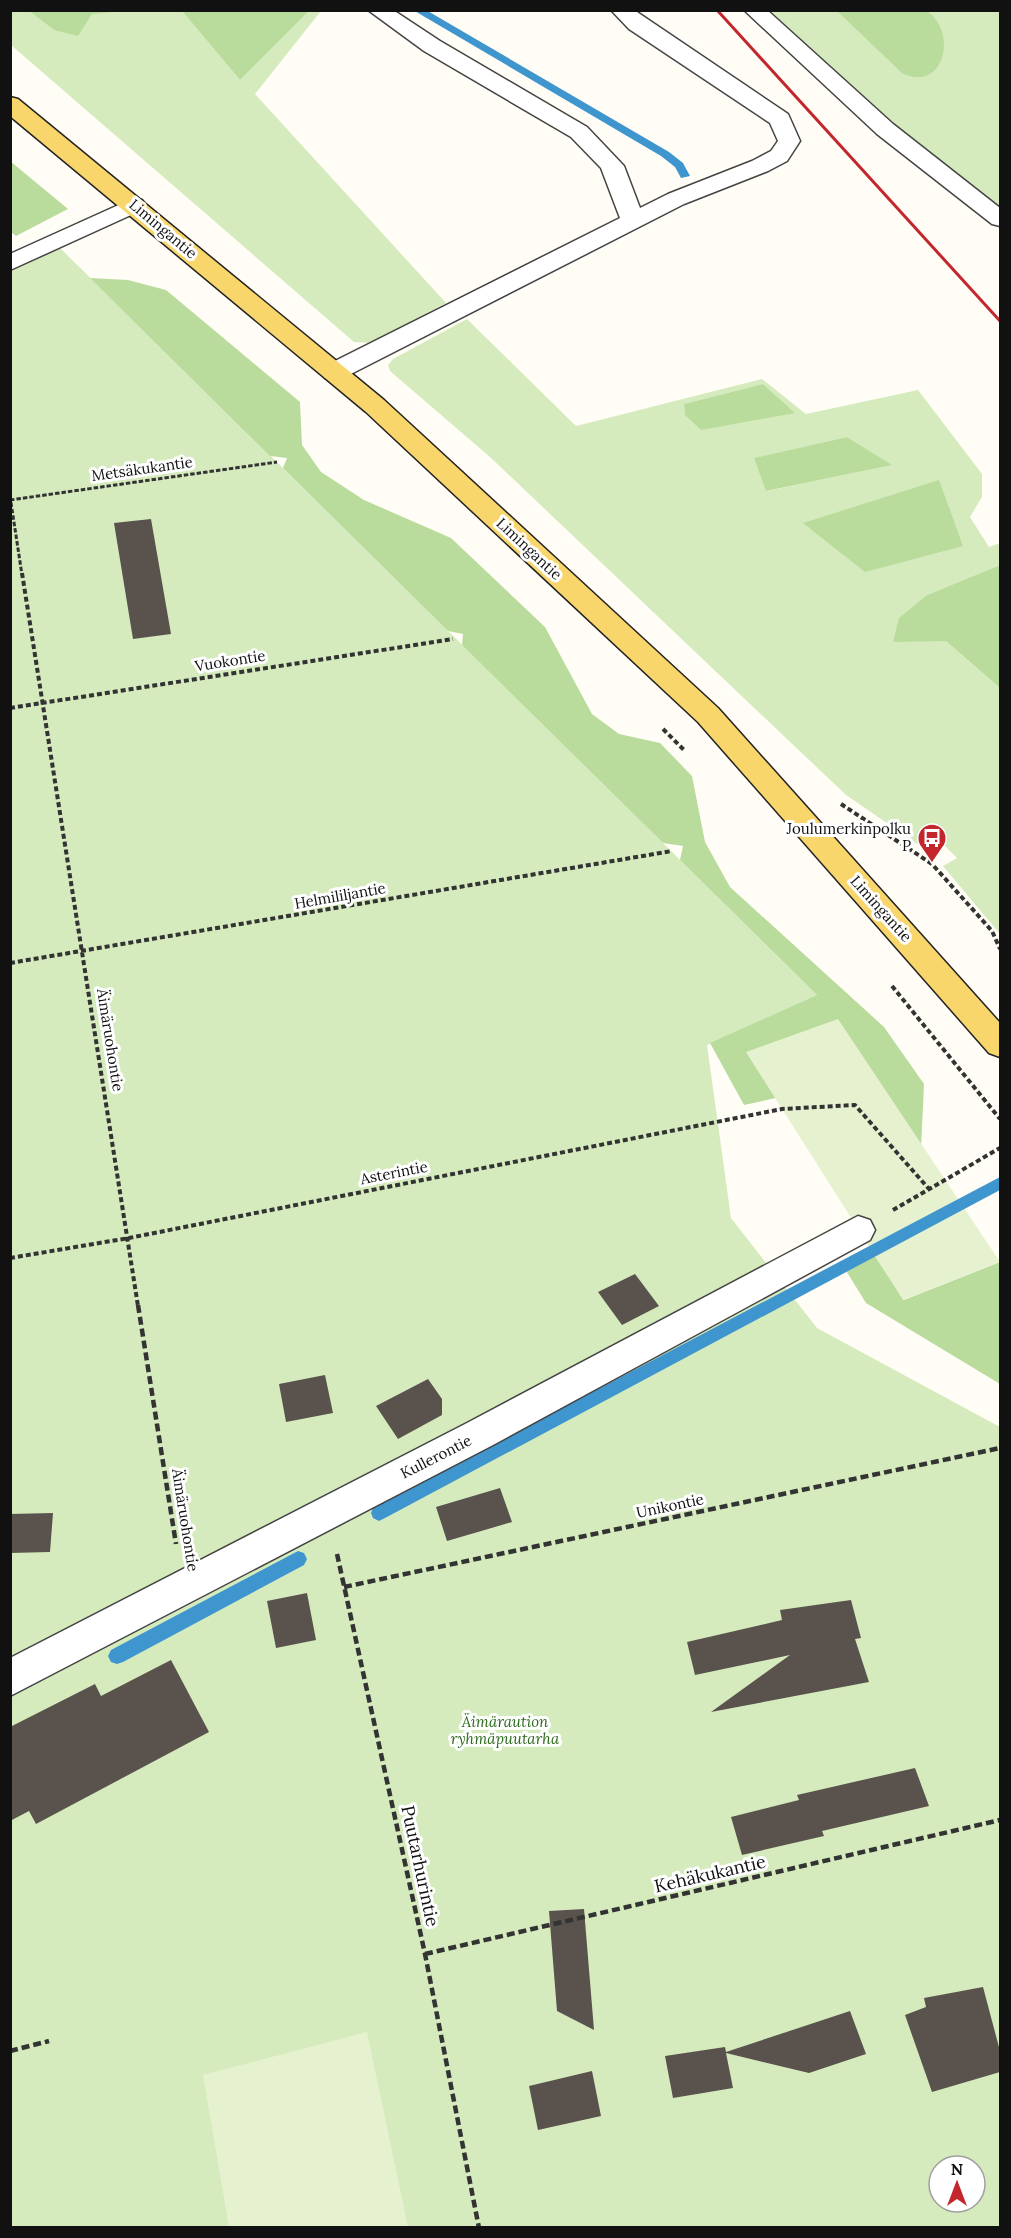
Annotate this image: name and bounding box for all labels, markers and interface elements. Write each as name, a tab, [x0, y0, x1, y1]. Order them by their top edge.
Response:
street label: Limingantie	[126, 195, 201, 262]
street label: Metsäkukantie	[90, 452, 194, 485]
street label: Limingantie	[493, 513, 566, 584]
street label: Vuokontie	[192, 646, 267, 676]
place label: Joulumerkinpolku P	[786, 819, 911, 855]
bus stop icon: Joulumerkinpolku P	[916, 822, 948, 864]
street label: Limingantie	[847, 872, 916, 946]
street label: Helmililjantie	[293, 878, 387, 913]
street label: Äimäruohontie	[93, 986, 128, 1093]
street label: Asterintie	[358, 1157, 429, 1189]
street label: Kullerontie	[397, 1430, 475, 1483]
street label: Äimäruohontie	[168, 1466, 203, 1573]
street label: Unikontie	[634, 1489, 705, 1522]
park label: Äimäraution ryhmäpuutarha	[451, 1712, 560, 1748]
street label: Puutarhurintie	[396, 1803, 445, 1929]
street label: Kehäkukantie	[652, 1849, 768, 1898]
north arrow	[927, 2154, 987, 2214]
text: N	[951, 2159, 963, 2179]

